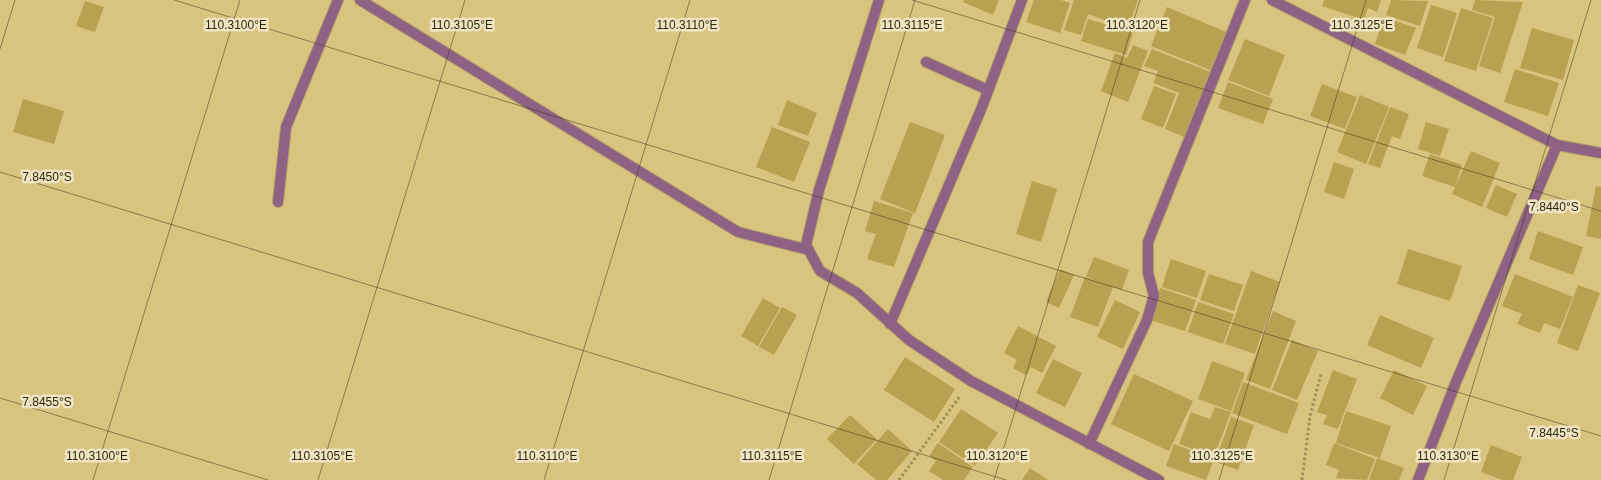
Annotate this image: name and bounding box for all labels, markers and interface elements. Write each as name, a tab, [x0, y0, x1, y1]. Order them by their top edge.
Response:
text: 110.3100°E	[205, 18, 267, 32]
text: 110.3105°E	[431, 18, 493, 32]
text: 110.3110°E	[656, 18, 718, 32]
text: 110.3115°E	[881, 18, 943, 32]
text: 110.3120°E	[1106, 18, 1168, 32]
text: 110.3125°E	[1331, 18, 1393, 32]
text: 7.8450°S	[22, 170, 72, 184]
text: 7.8440°S	[1529, 200, 1579, 214]
text: 7.8455°S	[22, 395, 72, 409]
text: 7.8445°S	[1529, 426, 1579, 440]
text: 110.3100°E	[66, 449, 128, 463]
text: 110.3105°E	[291, 449, 353, 463]
text: 110.3110°E	[516, 449, 578, 463]
text: 110.3115°E	[741, 449, 803, 463]
text: 110.3120°E	[966, 449, 1028, 463]
text: 110.3125°E	[1191, 449, 1253, 463]
text: 110.3130°E	[1417, 449, 1479, 463]

